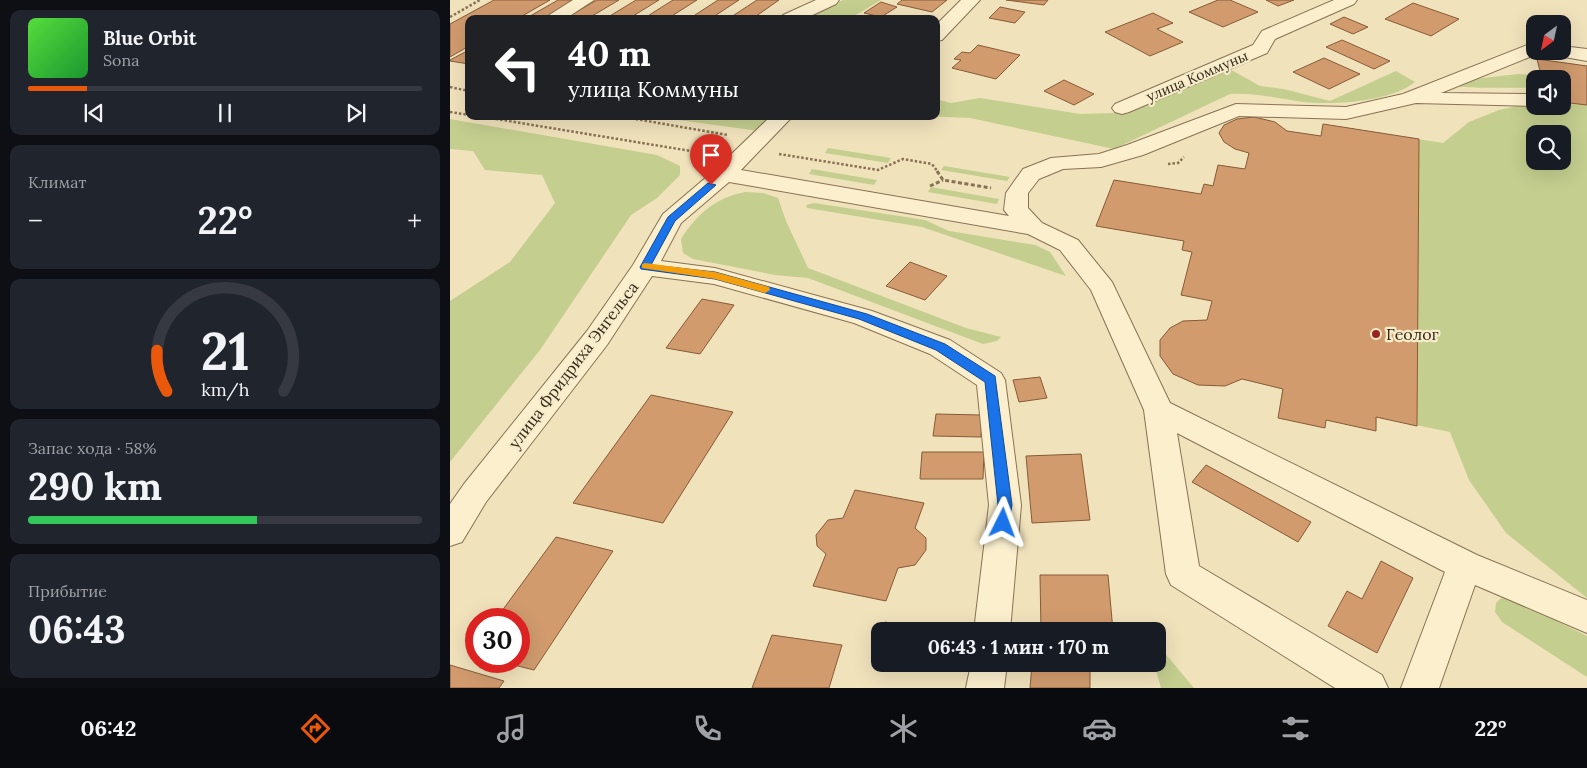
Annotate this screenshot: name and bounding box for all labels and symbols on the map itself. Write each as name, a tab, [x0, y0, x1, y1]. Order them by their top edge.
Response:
north arrow	[1526, 15, 1571, 60]
street label: улица Коммуны	[1143, 46, 1251, 106]
pin	[690, 134, 732, 185]
street label: улица Фридриха Энгельса	[504, 278, 642, 452]
place label: Геолог	[1386, 324, 1439, 344]
marker: Геолог	[1370, 328, 1382, 340]
position arrow	[976, 496, 1028, 548]
speed limit sign: 30	[465, 608, 530, 673]

